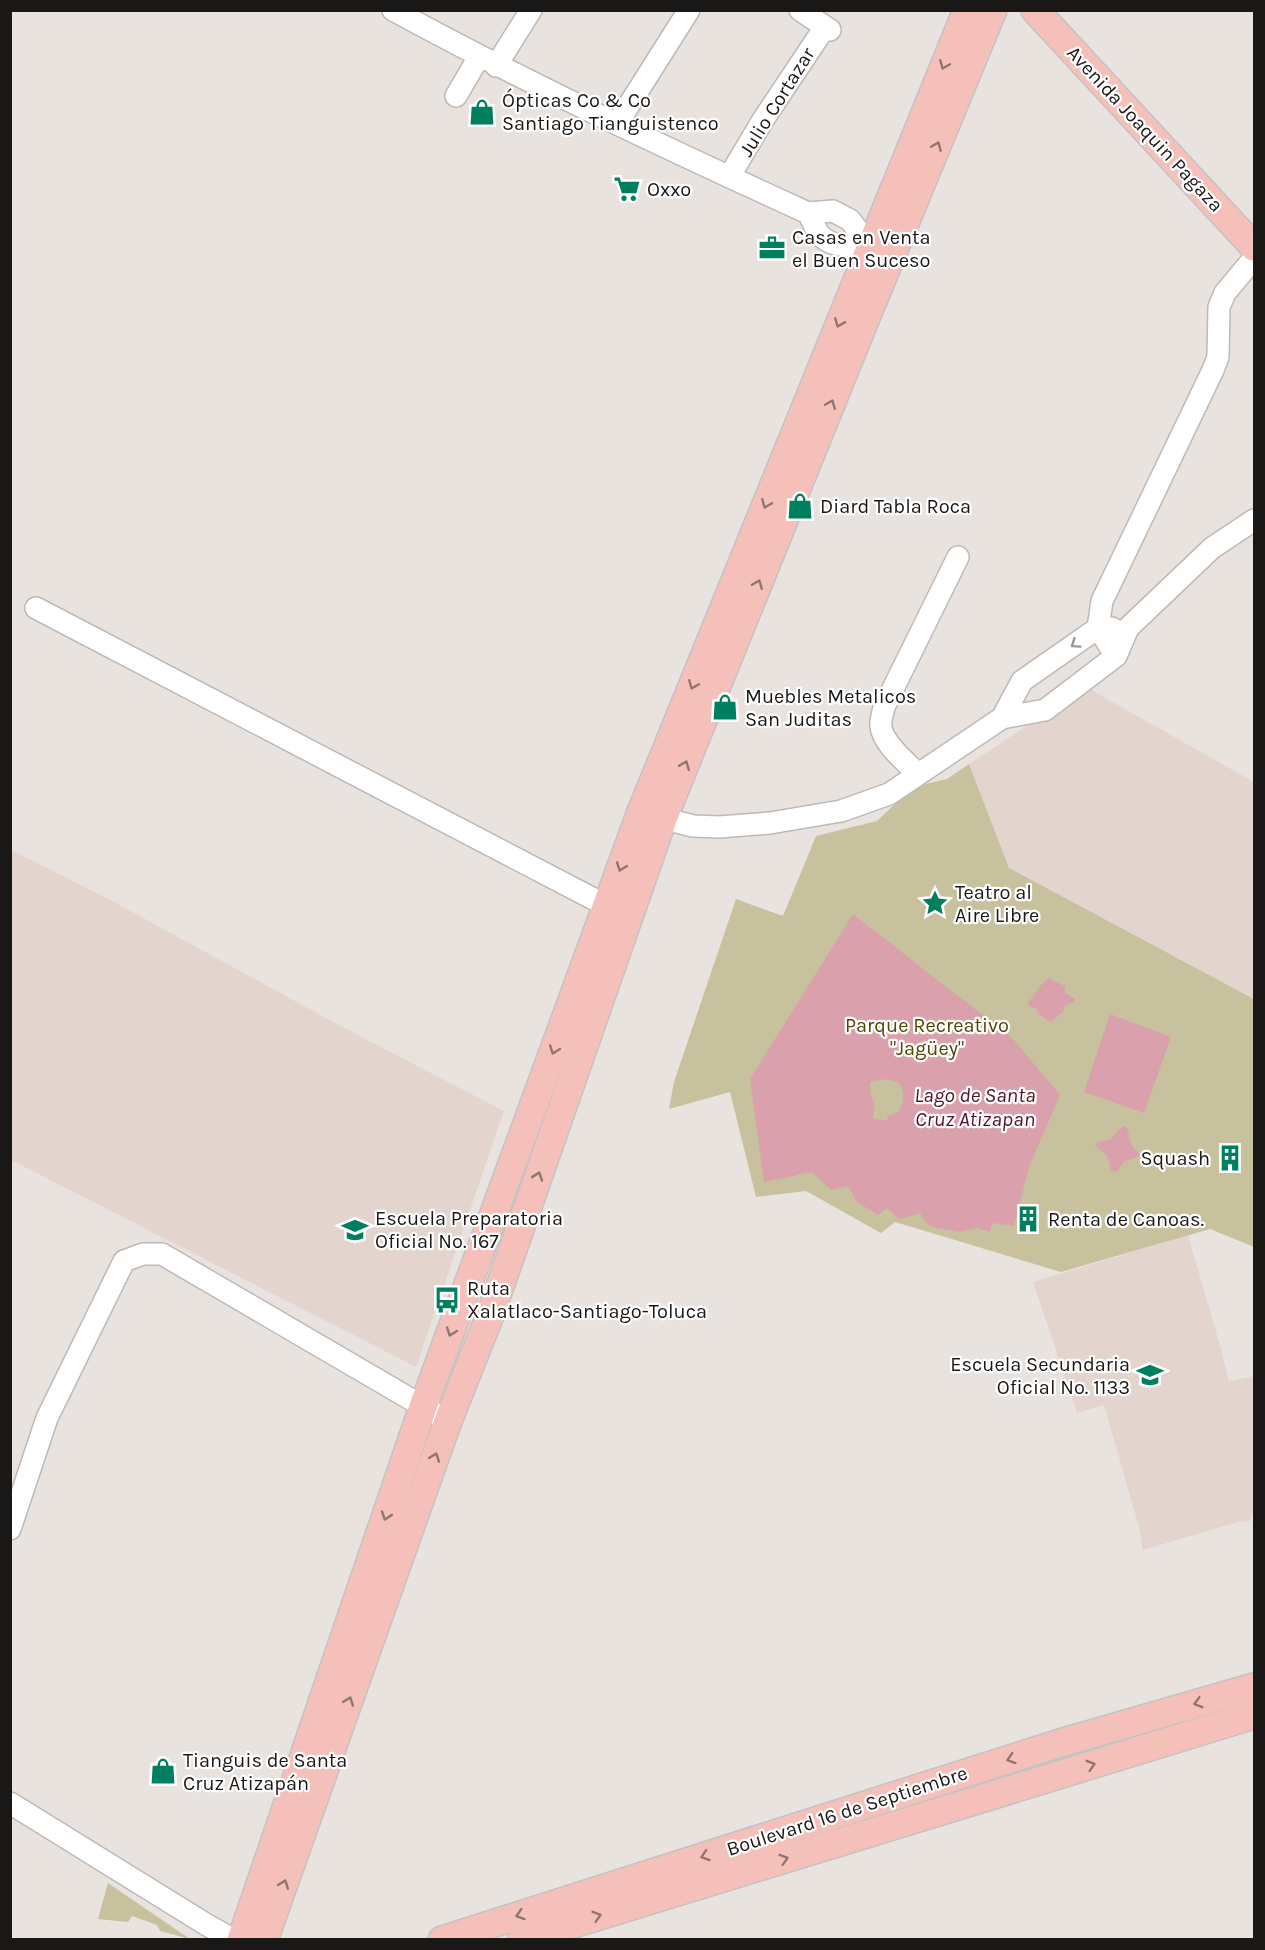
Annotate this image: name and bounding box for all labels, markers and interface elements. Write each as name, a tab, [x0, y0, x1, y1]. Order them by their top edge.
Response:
street label: Avenida Joaquin Pagaza	[1062, 41, 1228, 217]
street label: Julio Cortazar	[734, 43, 820, 161]
one-way arrow	[939, 58, 951, 69]
place label: Ópticas Co & Co Santiago Tianguistenco	[502, 88, 719, 135]
shop icon: Ópticas Co & Co Santiago Tianguistenco	[467, 97, 497, 127]
one-way arrow	[930, 141, 942, 152]
supermarket icon: Oxxo	[612, 174, 642, 204]
place label: Oxxo	[647, 178, 691, 201]
place label: Casas en Venta el Buen Suceso	[792, 226, 931, 272]
office icon: Casas en Venta el Buen Suceso	[757, 233, 787, 263]
one-way arrow	[834, 317, 846, 328]
one-way arrow	[824, 399, 836, 410]
shop icon: Diard Tabla Roca	[785, 491, 815, 521]
place label: Diard Tabla Roca	[820, 495, 971, 518]
one-way arrow	[761, 498, 773, 509]
one-way arrow	[751, 580, 763, 591]
one-way arrow	[1070, 637, 1081, 648]
one-way arrow	[688, 678, 700, 689]
place label: Muebles Metalicos San Juditas	[745, 685, 916, 731]
shop icon: Muebles Metalicos San Juditas	[710, 692, 740, 722]
one-way arrow	[677, 760, 690, 771]
one-way arrow	[616, 861, 629, 872]
place label: Teatro al Aire Libre	[955, 881, 1039, 927]
place icon: Teatro al Aire Libre	[920, 888, 950, 918]
park label: Parque Recreativo "Jagüey"	[845, 1014, 1009, 1060]
one-way arrow	[549, 1045, 562, 1055]
water label: Lago de Santa Cruz Atizapan	[914, 1083, 1036, 1131]
building icon: Squash	[1215, 1143, 1245, 1173]
place label: Squash	[1141, 1147, 1210, 1170]
one-way arrow	[531, 1171, 544, 1182]
building icon: Renta de Canoas.	[1013, 1204, 1043, 1234]
place label: Escuela Preparatoria Oficial No. 167	[375, 1207, 563, 1253]
place label: Renta de Canoas.	[1048, 1208, 1204, 1231]
school or university icon: Escuela Preparatoria Oficial No. 167	[340, 1215, 370, 1245]
place label: Ruta Xalatlaco-Santiago-Toluca	[467, 1277, 707, 1323]
bus stop icon: Ruta Xalatlaco-Santiago-Toluca	[432, 1285, 462, 1315]
one-way arrow	[446, 1326, 458, 1337]
place label: Escuela Secundaria Oficial No. 1133	[950, 1353, 1130, 1399]
school or university icon: Escuela Secundaria Oficial No. 1133	[1135, 1360, 1165, 1390]
one-way arrow	[428, 1453, 441, 1463]
one-way arrow	[380, 1510, 393, 1521]
one-way arrow	[342, 1696, 355, 1706]
one-way arrow	[1193, 1696, 1203, 1709]
place label: Tianguis de Santa Cruz Atizapán	[183, 1749, 347, 1795]
one-way arrow	[1006, 1751, 1017, 1764]
shop icon: Tianguis de Santa Cruz Atizapán	[148, 1756, 178, 1786]
one-way arrow	[1085, 1760, 1096, 1772]
street label: Boulevard 16 de Septiembre	[724, 1761, 970, 1861]
one-way arrow	[700, 1848, 711, 1861]
one-way arrow	[778, 1854, 788, 1866]
one-way arrow	[276, 1879, 289, 1890]
one-way arrow	[515, 1908, 526, 1920]
one-way arrow	[591, 1911, 602, 1923]

